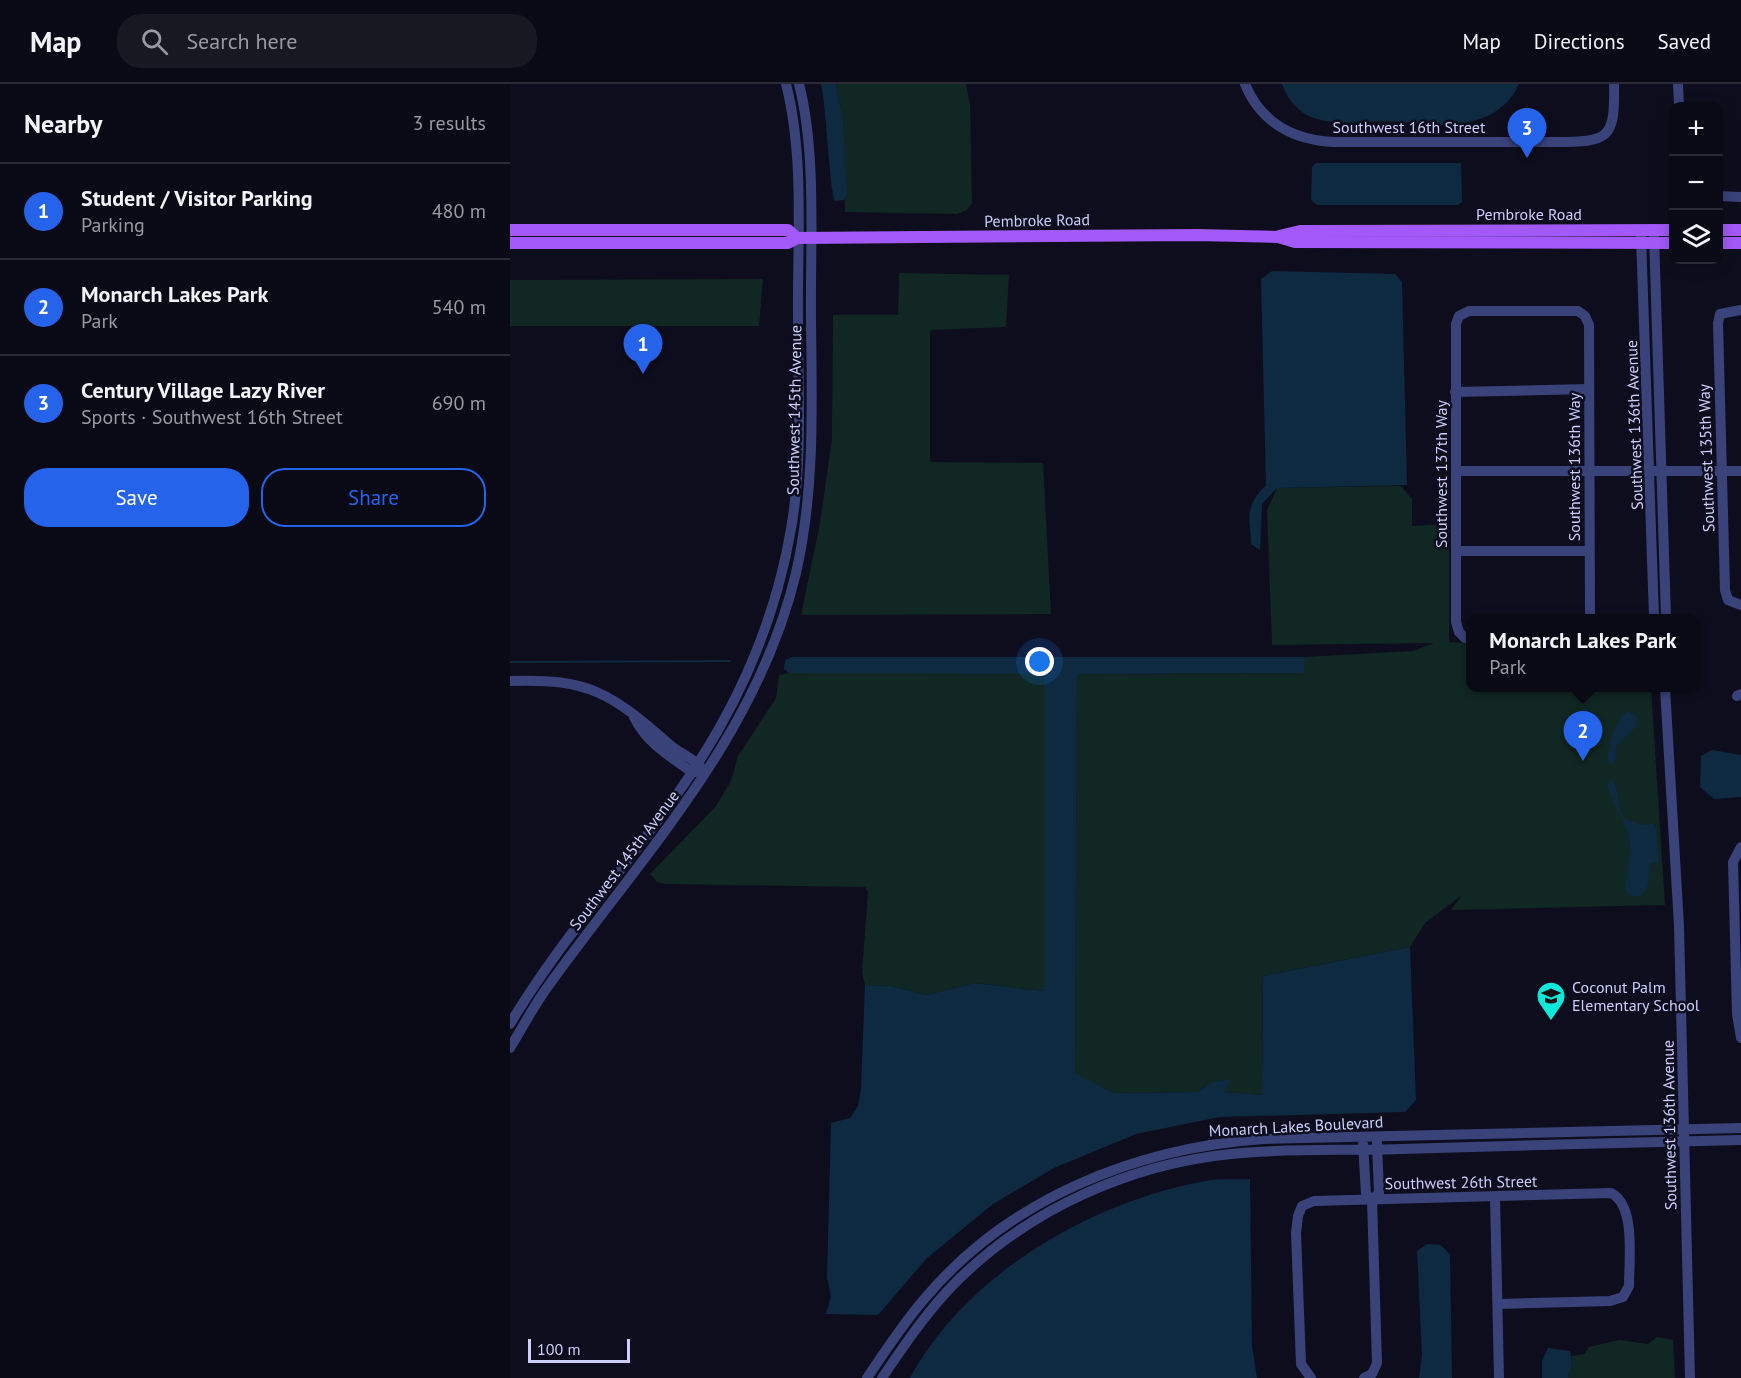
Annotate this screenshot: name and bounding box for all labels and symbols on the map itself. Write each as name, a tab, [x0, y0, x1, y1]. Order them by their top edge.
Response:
pin: 3	[1508, 109, 1546, 158]
street label: Southwest 16th Street	[1333, 117, 1486, 137]
street label: Pembroke Road	[1476, 204, 1582, 224]
street label: Pembroke Road	[984, 209, 1090, 231]
pin: 1	[624, 324, 662, 374]
street label: Southwest 145th Avenue	[783, 325, 805, 495]
street label: Southwest 136th Avenue	[1621, 340, 1647, 510]
street label: Southwest 135th Way	[1693, 383, 1719, 532]
street label: Southwest 136th Way	[1564, 392, 1584, 541]
street label: Southwest 137th Way	[1431, 399, 1451, 548]
your location	[1025, 647, 1054, 676]
pin: 2	[1564, 712, 1602, 761]
street label: Southwest 145th Avenue	[565, 786, 683, 934]
place label: Coconut Palm Elementary School	[1572, 977, 1700, 1015]
school or university icon: Coconut Palm Elementary School	[1535, 980, 1567, 1022]
street label: Southwest 136th Avenue	[1658, 1040, 1680, 1210]
street label: Monarch Lakes Boulevard	[1208, 1111, 1384, 1141]
street label: Southwest 26th Street	[1384, 1171, 1538, 1193]
scale bar	[528, 1336, 630, 1364]

